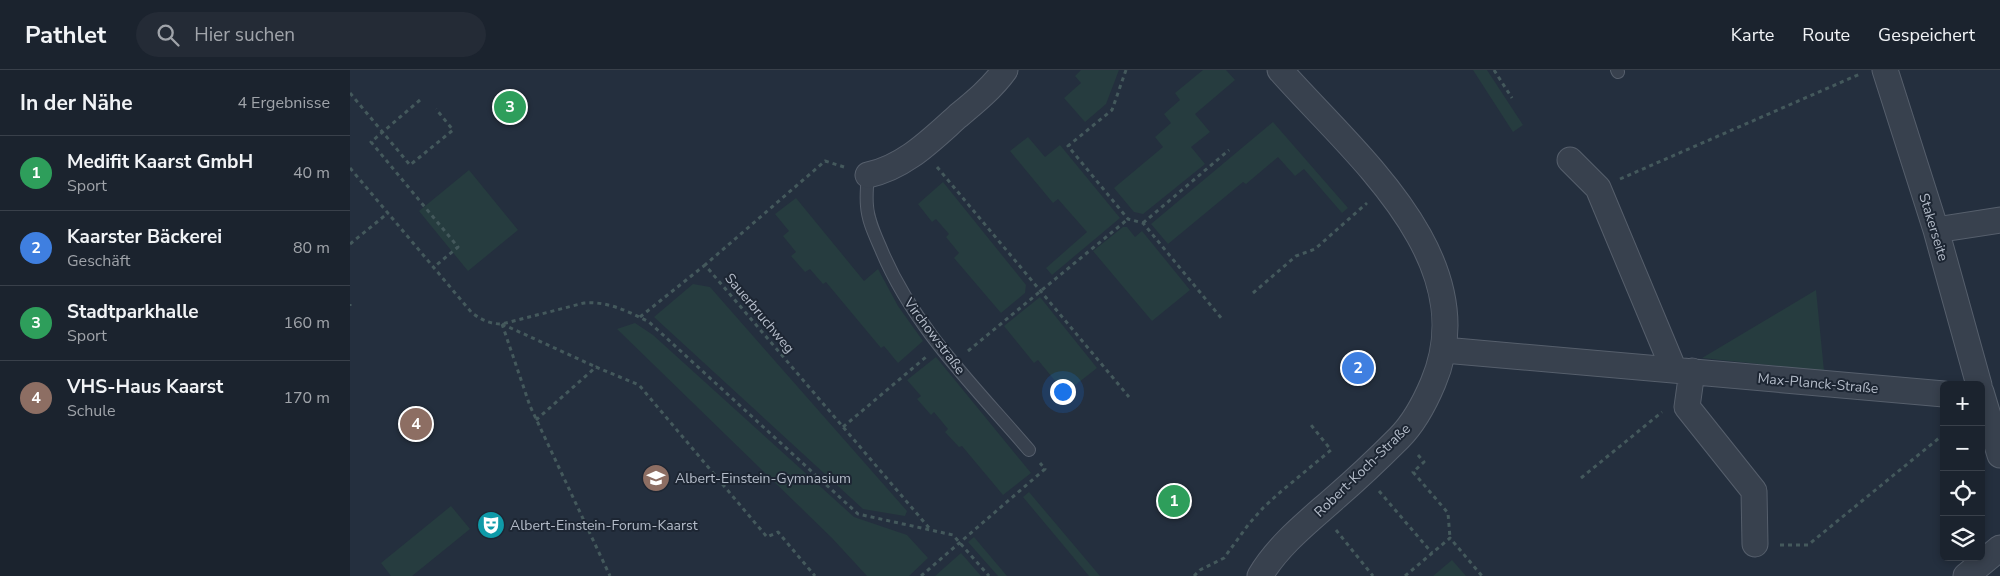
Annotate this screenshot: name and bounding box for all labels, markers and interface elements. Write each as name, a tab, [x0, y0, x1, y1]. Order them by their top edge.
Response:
search box	[136, 12, 486, 57]
text: Pathlet	[25, 19, 106, 51]
icon: search	[154, 21, 182, 49]
text: Hier suchen	[194, 22, 295, 48]
text: Karte	[1731, 23, 1774, 47]
text: Route	[1802, 23, 1850, 47]
text: Gespeichert	[1878, 23, 1975, 47]
pin: 3	[494, 88, 526, 126]
text: In der Nähe	[20, 89, 133, 117]
text: 4 Ergebnisse	[237, 92, 330, 114]
text: Medifit Kaarst GmbH	[67, 149, 253, 175]
text: 1	[31, 162, 41, 184]
text: 40 m	[293, 162, 330, 184]
text: Sport	[67, 175, 107, 197]
street label: Stakerseite	[1914, 191, 1953, 263]
text: Kaarster Bäckerei	[67, 224, 222, 250]
text: 2	[31, 237, 41, 259]
text: 80 m	[293, 237, 330, 259]
text: Geschäft	[67, 250, 130, 272]
street label: Sauerbruchweg	[721, 269, 799, 357]
street label: Virchowstraße	[899, 293, 970, 379]
text: Stadtparkhalle	[67, 299, 199, 325]
text: 3	[31, 312, 41, 334]
text: 160 m	[283, 312, 330, 334]
text: Sport	[67, 325, 107, 347]
pin: 2	[1342, 349, 1374, 387]
street label: Max-Planck-Straße	[1757, 369, 1879, 398]
text: VHS-Haus Kaarst	[67, 374, 223, 400]
your location	[1050, 379, 1076, 405]
map controls	[1940, 381, 1985, 561]
button: +	[1940, 381, 1985, 426]
text: 4	[31, 387, 41, 409]
text: 170 m	[283, 387, 330, 409]
text: Schule	[67, 400, 115, 422]
pin: 4	[400, 405, 432, 443]
street label: Robert-Koch-Straße	[1310, 419, 1415, 521]
button: −	[1940, 426, 1985, 471]
school or university icon: Albert-Einstein-Gymnasium	[641, 463, 671, 493]
place label: Albert-Einstein-Gymnasium	[675, 469, 851, 488]
button: locate	[1940, 471, 1985, 516]
pin: 1	[1158, 482, 1190, 520]
theatre icon: Albert-Einstein-Forum-Kaarst	[476, 510, 506, 540]
place label: Albert-Einstein-Forum-Kaarst	[510, 516, 698, 535]
button: layers	[1940, 516, 1985, 561]

